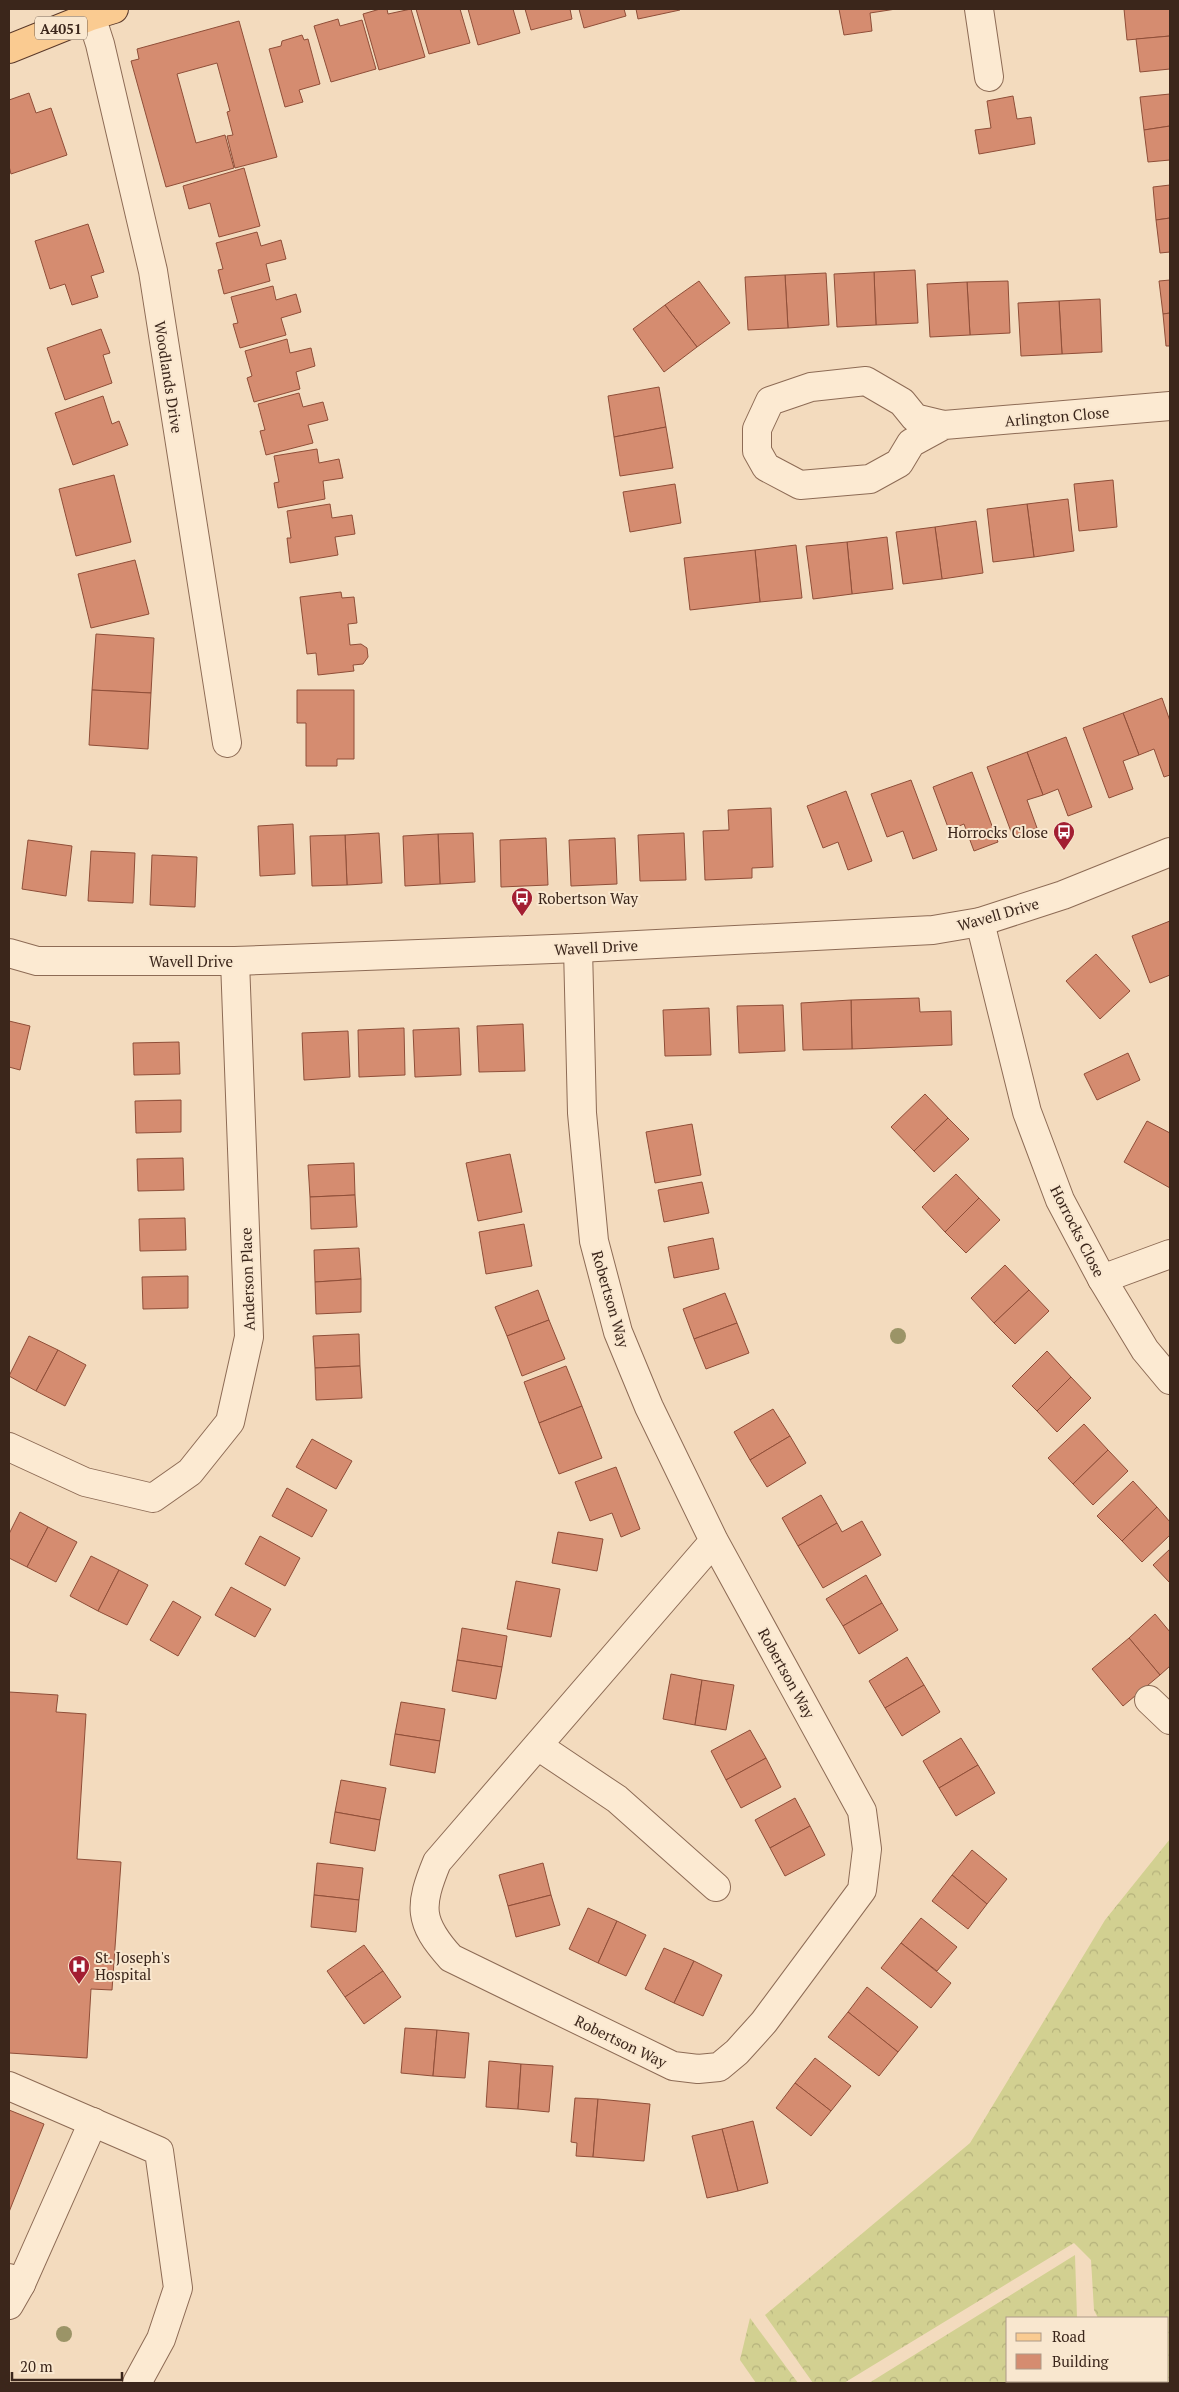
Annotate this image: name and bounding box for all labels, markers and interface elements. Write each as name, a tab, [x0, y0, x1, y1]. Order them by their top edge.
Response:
road number: A4051	[35, 16, 87, 40]
street label: Woodlands Drive	[150, 320, 188, 434]
street label: Arlington Close	[1004, 401, 1110, 431]
bus stop icon: Horrocks Close	[1052, 820, 1076, 851]
place label: Horrocks Close	[948, 822, 1048, 842]
bus stop icon: Robertson Way	[510, 886, 534, 917]
place label: Robertson Way	[538, 888, 639, 908]
street label: Wavell Drive	[955, 893, 1041, 935]
street label: Wavell Drive	[554, 935, 638, 959]
street label: Wavell Drive	[149, 951, 233, 971]
street label: Horrocks Close	[1046, 1182, 1110, 1280]
street label: Anderson Place	[235, 1227, 259, 1331]
street label: Robertson Way	[588, 1248, 635, 1350]
street label: Robertson Way	[754, 1624, 820, 1722]
place label: St. Joseph's Hospital	[95, 1947, 170, 1984]
hospital icon: St. Joseph's Hospital	[67, 1954, 91, 1985]
street label: Robertson Way	[572, 2010, 671, 2072]
legend	[1006, 2317, 1169, 2382]
text: Road	[1052, 2326, 1085, 2346]
scale bar	[12, 2350, 122, 2382]
text: Building	[1052, 2351, 1110, 2371]
text: 20 m	[20, 2356, 53, 2376]

